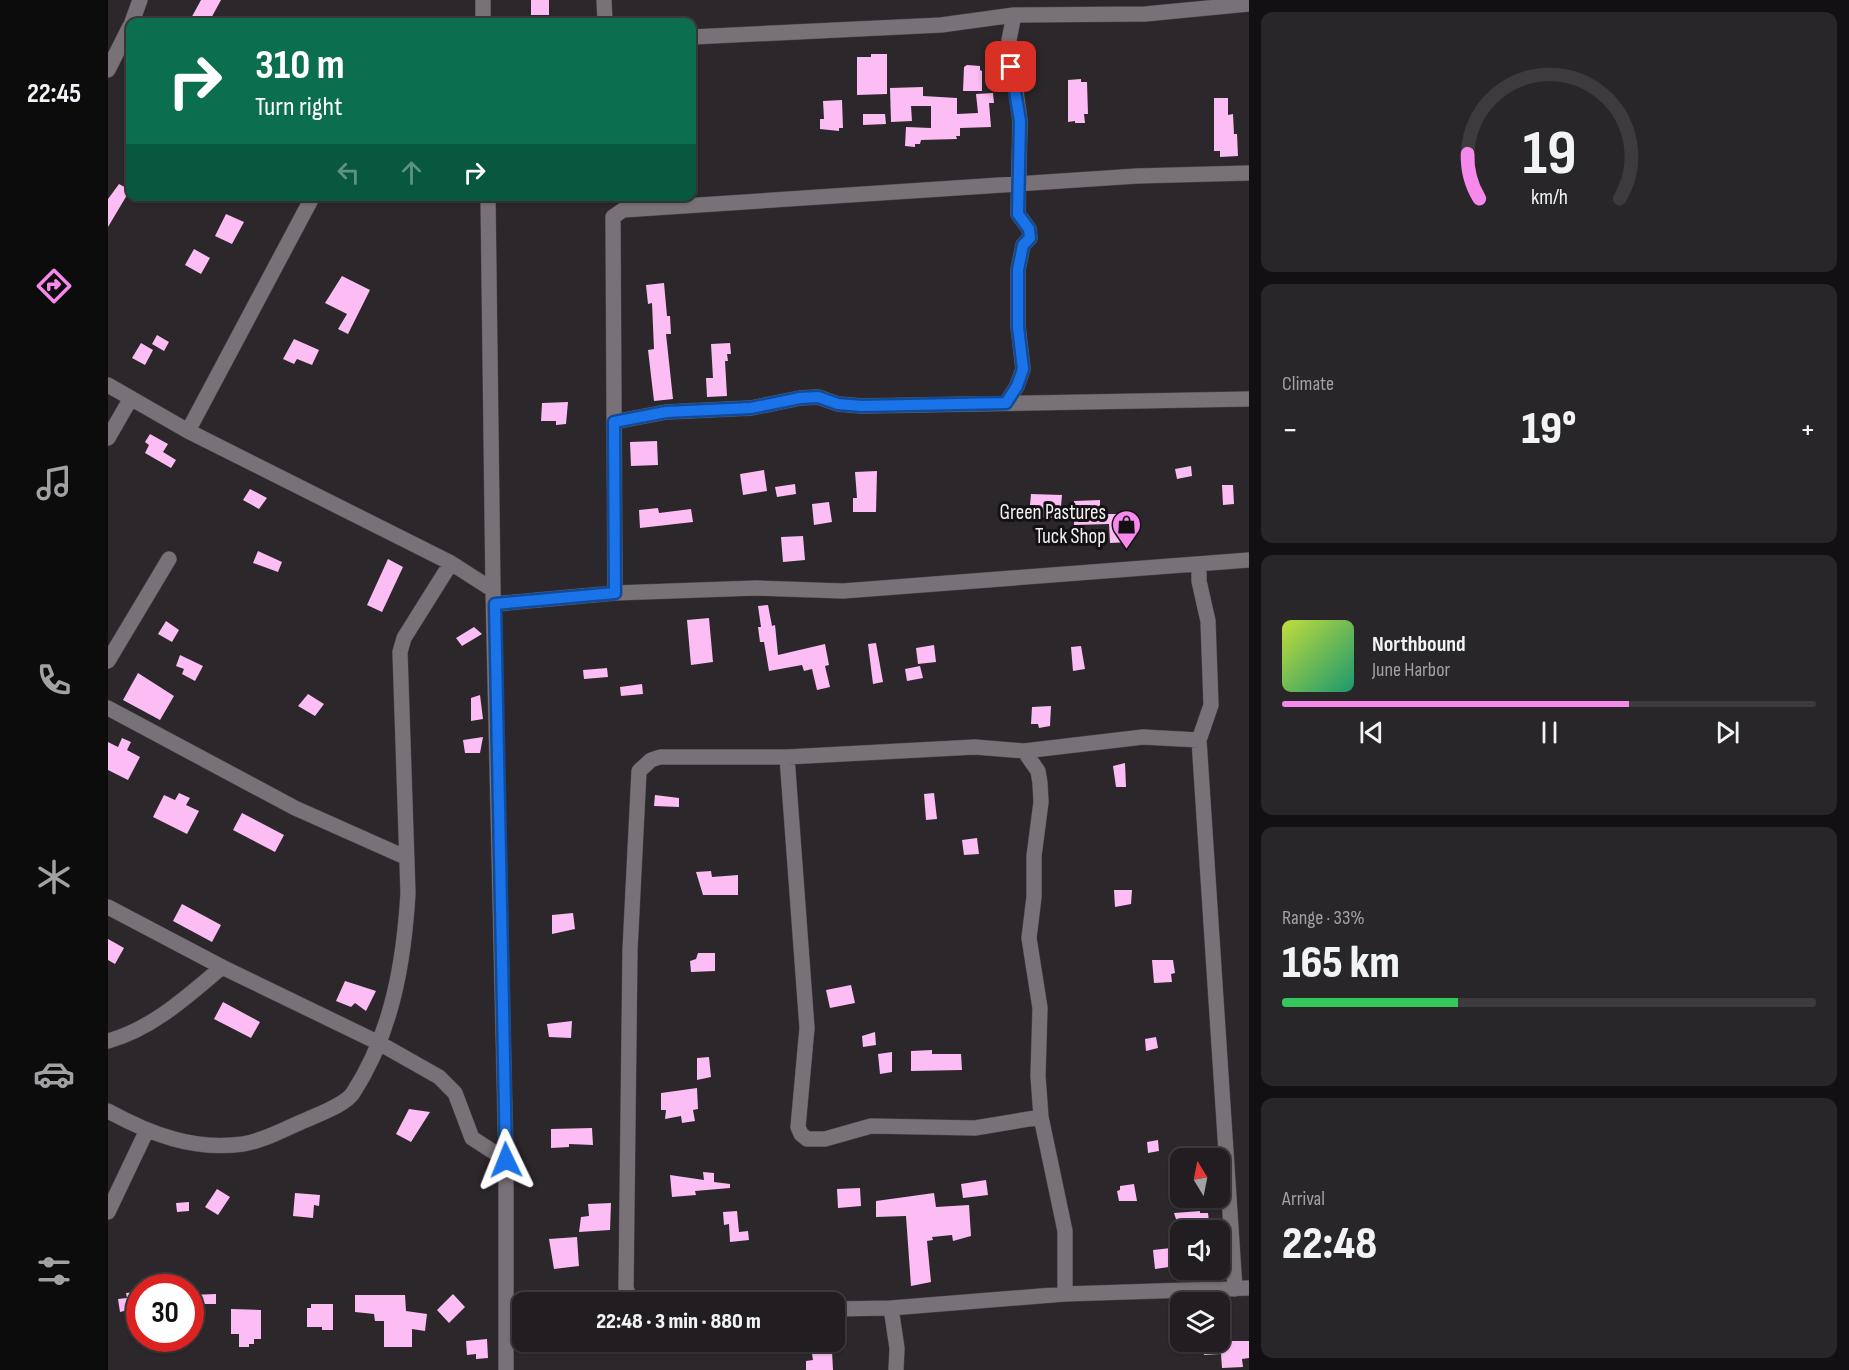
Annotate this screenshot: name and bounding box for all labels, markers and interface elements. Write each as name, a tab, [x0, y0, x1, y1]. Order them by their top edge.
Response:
text: 310 m	[255, 40, 345, 91]
pin	[985, 41, 1036, 92]
icon: right	[156, 42, 234, 120]
icon: arrive	[994, 50, 1027, 83]
text: 22:45	[27, 78, 81, 110]
text: Turn right	[255, 91, 342, 123]
text: 19	[1522, 117, 1576, 192]
icon: left	[332, 156, 365, 189]
icon: ahead	[395, 156, 428, 189]
icon: right	[458, 156, 491, 189]
text: km/h	[1530, 185, 1568, 210]
icon: directions	[33, 265, 75, 307]
text: Climate	[1282, 372, 1334, 396]
text: 19°	[1522, 402, 1576, 457]
text: −	[1282, 410, 1298, 450]
text: +	[1800, 410, 1816, 450]
icon: music	[33, 462, 75, 504]
place label: Green Pastures Tuck Shop	[1000, 500, 1106, 549]
shop icon: Green Pastures Tuck Shop	[1111, 508, 1143, 550]
text: Northbound	[1372, 631, 1466, 658]
text: June Harbor	[1372, 658, 1450, 682]
icon: phone	[33, 659, 75, 701]
icon: previous	[1355, 716, 1388, 749]
icon: pause	[1533, 716, 1566, 749]
icon: next	[1711, 716, 1744, 749]
icon: climate	[33, 856, 75, 898]
text: Range · 33%	[1282, 906, 1365, 930]
text: 165 km	[1282, 936, 1400, 991]
icon: car	[33, 1053, 75, 1095]
position arrow	[474, 1128, 538, 1192]
north arrow	[1170, 1148, 1230, 1208]
map controls	[1170, 1148, 1230, 1352]
text: Arrival	[1282, 1187, 1325, 1211]
text: 22:48	[1282, 1217, 1377, 1272]
button: sound	[1170, 1220, 1230, 1280]
icon: filters	[33, 1250, 75, 1292]
speed limit sign: 30	[126, 1274, 204, 1352]
button: layers	[1170, 1292, 1230, 1352]
text: 22:48 · 3 min · 880 m	[596, 1308, 761, 1335]

